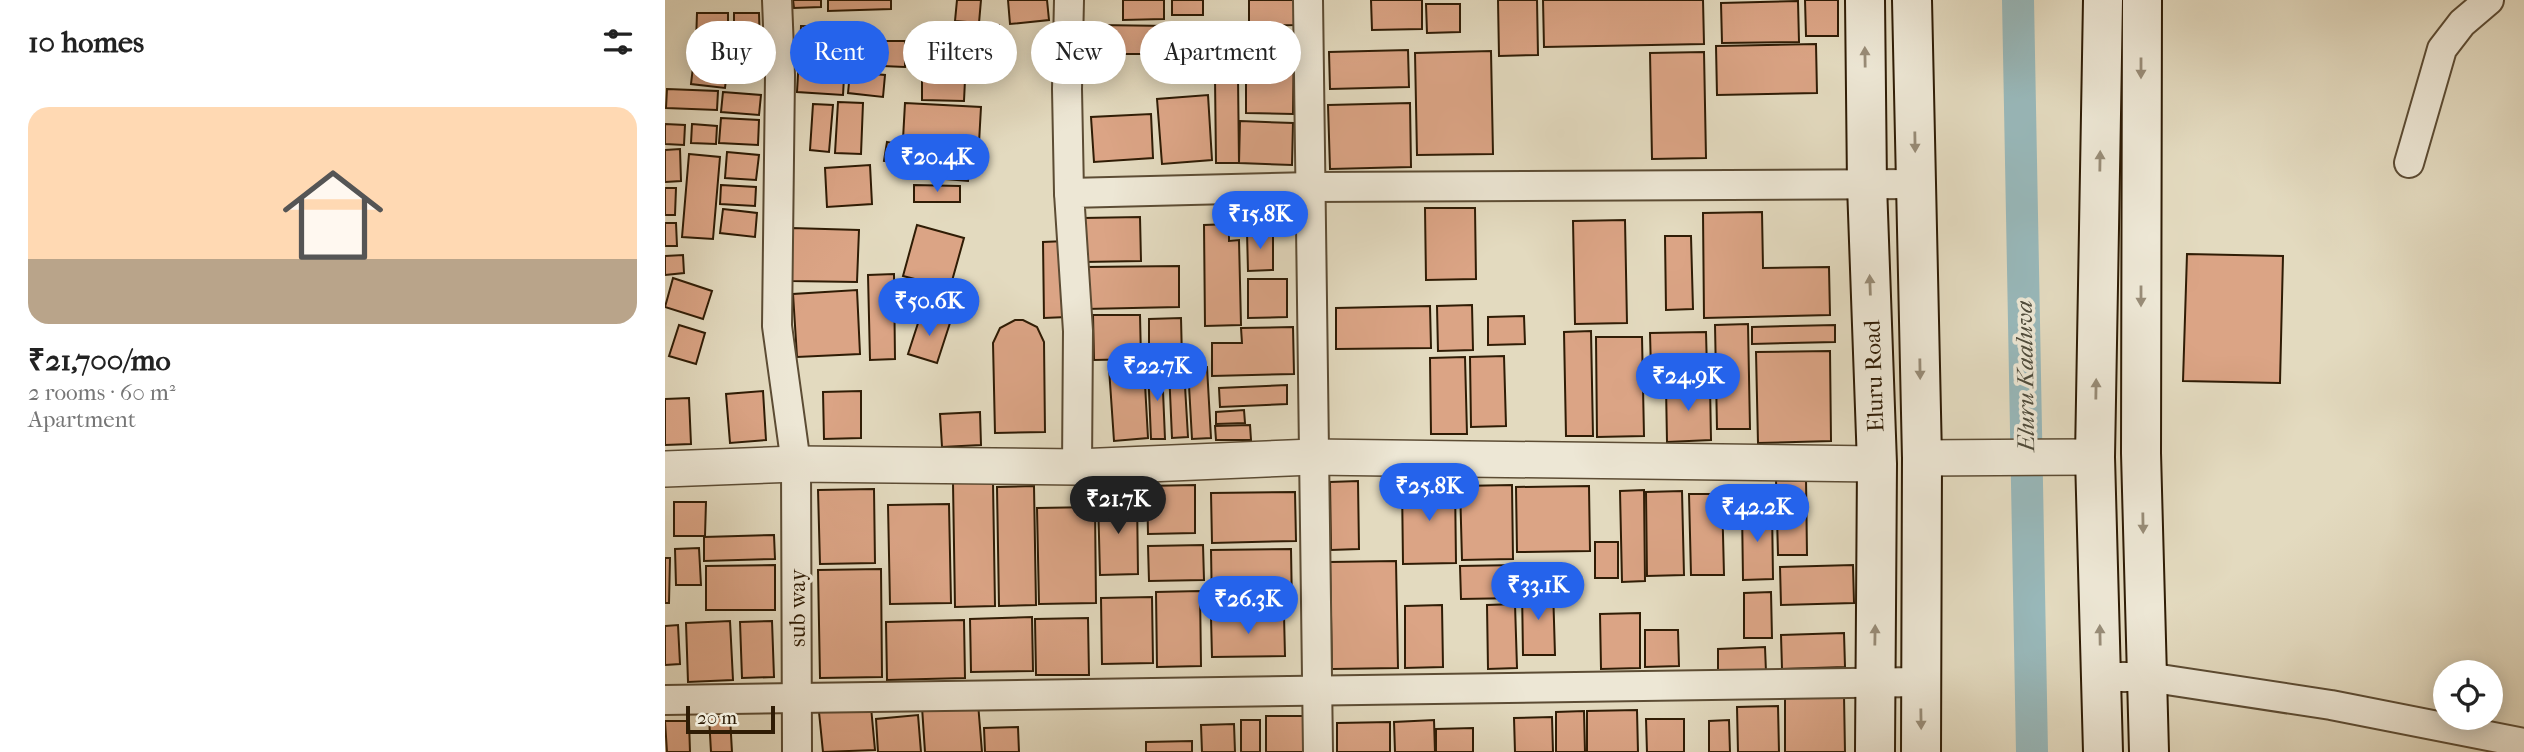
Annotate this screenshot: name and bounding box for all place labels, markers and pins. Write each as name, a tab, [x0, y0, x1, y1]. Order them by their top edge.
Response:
pin: ₹20.4K	[880, 134, 994, 194]
pin: ₹15.8K	[1203, 191, 1317, 251]
pin: ₹50.6K	[872, 278, 986, 338]
pin: ₹22.7K	[1100, 344, 1214, 403]
pin: ₹24.9K	[1631, 354, 1745, 413]
pin: ₹25.8K	[1372, 463, 1486, 523]
pin: ₹21.7K	[1061, 476, 1175, 536]
pin: ₹42.2K	[1700, 484, 1814, 544]
pin: ₹33.1K	[1481, 562, 1595, 622]
pin: ₹26.3K	[1191, 576, 1305, 636]

